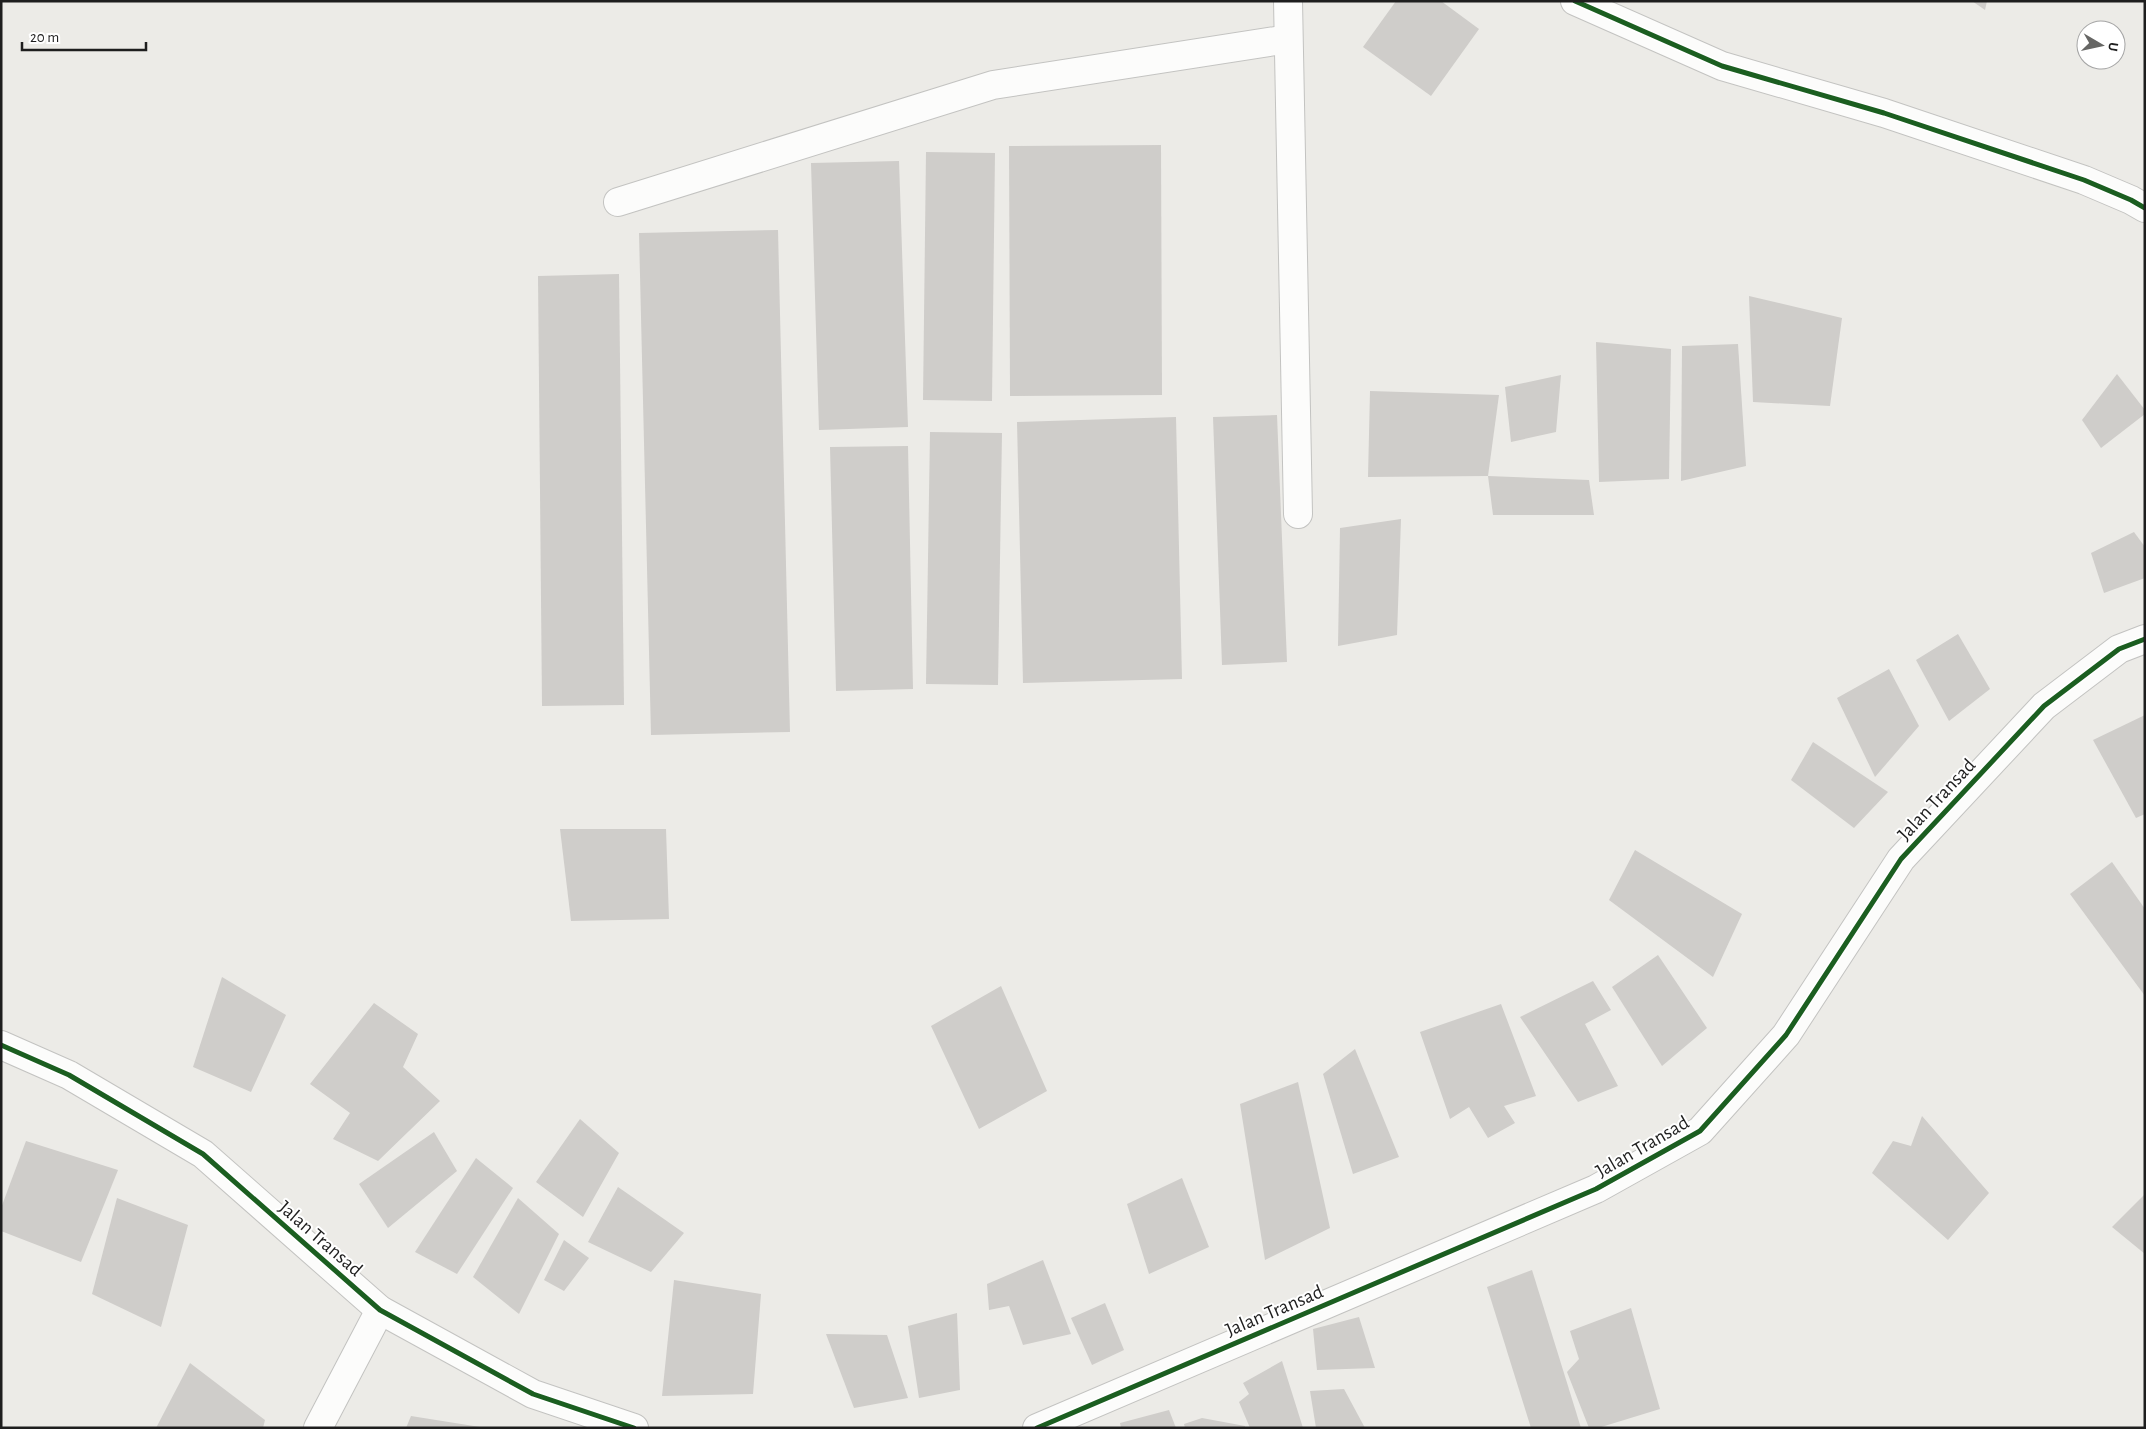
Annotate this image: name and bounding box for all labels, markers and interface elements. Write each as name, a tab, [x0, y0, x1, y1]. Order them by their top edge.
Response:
scale bar	[22, 20, 146, 52]
north arrow	[2076, 20, 2126, 70]
text: 20 m	[30, 30, 59, 45]
text: U	[2105, 41, 2120, 52]
street label: Jalan Transad	[1894, 755, 1979, 844]
street label: Jalan Transad	[1593, 1112, 1692, 1181]
street label: Jalan Transad	[275, 1197, 366, 1280]
street label: Jalan Transad	[1223, 1281, 1326, 1340]

